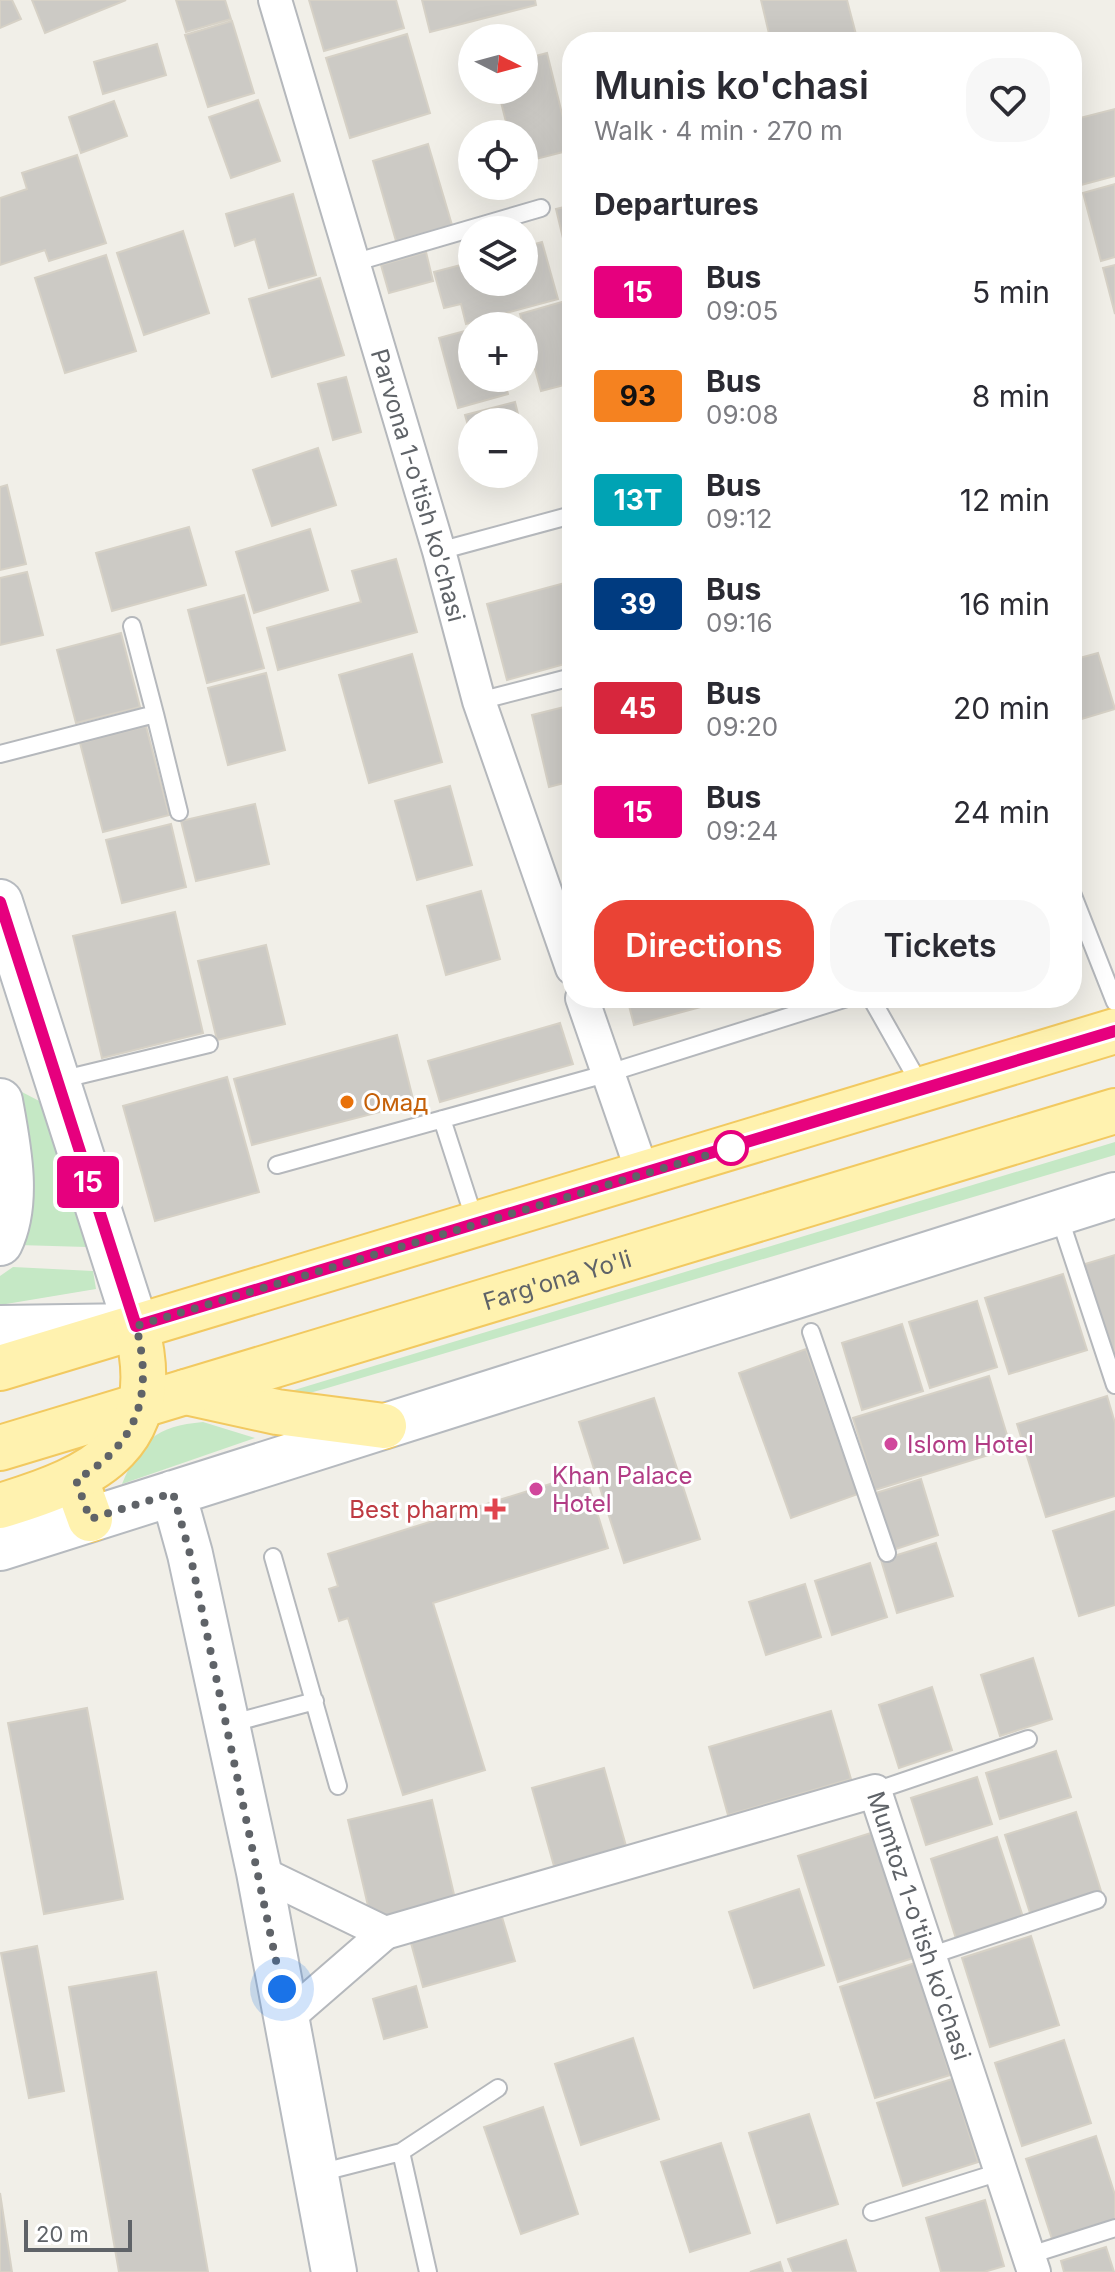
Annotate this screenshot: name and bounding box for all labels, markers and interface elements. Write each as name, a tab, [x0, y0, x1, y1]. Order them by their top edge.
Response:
north arrow	[458, 24, 538, 104]
map controls	[458, 24, 538, 488]
button: heart	[966, 58, 1050, 142]
text: Munis ko'chasi	[594, 62, 869, 108]
text: Walk · 4 min · 270 m	[594, 115, 843, 146]
button: locate	[458, 120, 538, 200]
text: Departures	[594, 186, 759, 222]
button: layers	[458, 216, 538, 296]
text: Bus	[706, 259, 761, 295]
text: 5 min	[972, 274, 1050, 310]
text: 15	[623, 275, 653, 309]
text: 09:05	[706, 295, 778, 326]
button: +	[458, 312, 538, 392]
street label: Parvona 1-o'tish ko'chasi	[365, 345, 472, 625]
text: Bus	[706, 363, 761, 399]
text: 8 min	[972, 378, 1050, 414]
text: 93	[620, 379, 656, 413]
text: 09:08	[706, 399, 779, 430]
button: −	[458, 408, 538, 488]
text: Bus	[706, 467, 761, 503]
text: 12 min	[960, 482, 1050, 518]
text: 13Т	[614, 483, 662, 517]
text: 09:12	[706, 503, 772, 534]
text: Bus	[706, 571, 761, 607]
text: 16 min	[959, 586, 1050, 622]
text: 39	[620, 587, 656, 621]
text: 09:16	[706, 607, 773, 638]
text: Bus	[706, 675, 761, 711]
text: 20 min	[953, 690, 1050, 726]
text: 45	[620, 691, 656, 725]
text: 09:20	[706, 711, 778, 742]
text: Bus	[706, 779, 761, 815]
text: 24 min	[953, 794, 1050, 830]
text: 15	[623, 795, 653, 829]
text: 09:24	[706, 815, 778, 846]
button: Directions	[594, 900, 814, 992]
button: Tickets	[830, 900, 1050, 992]
place label: Омад	[363, 1088, 428, 1117]
marker: Омад	[338, 1093, 356, 1111]
unlabelled marker	[714, 1131, 748, 1165]
line badge: 15	[52, 1156, 124, 1208]
text: 15	[73, 1165, 103, 1199]
street label: Farg'ona Yo'li	[479, 1244, 635, 1316]
place label: Islom Hotel	[907, 1430, 1034, 1459]
marker: Islom Hotel	[882, 1435, 900, 1453]
place label: Khan Palace Hotel	[552, 1461, 693, 1518]
marker: Khan Palace Hotel	[527, 1480, 545, 1498]
place label: Best pharm	[349, 1495, 479, 1524]
marker: Best pharm	[486, 1500, 504, 1518]
street label: Mumtoz 1-o'tish ko'chasi	[862, 1788, 977, 2064]
your location	[262, 1969, 302, 2009]
scale bar	[24, 2216, 132, 2252]
text: 20 m	[36, 2221, 89, 2247]

